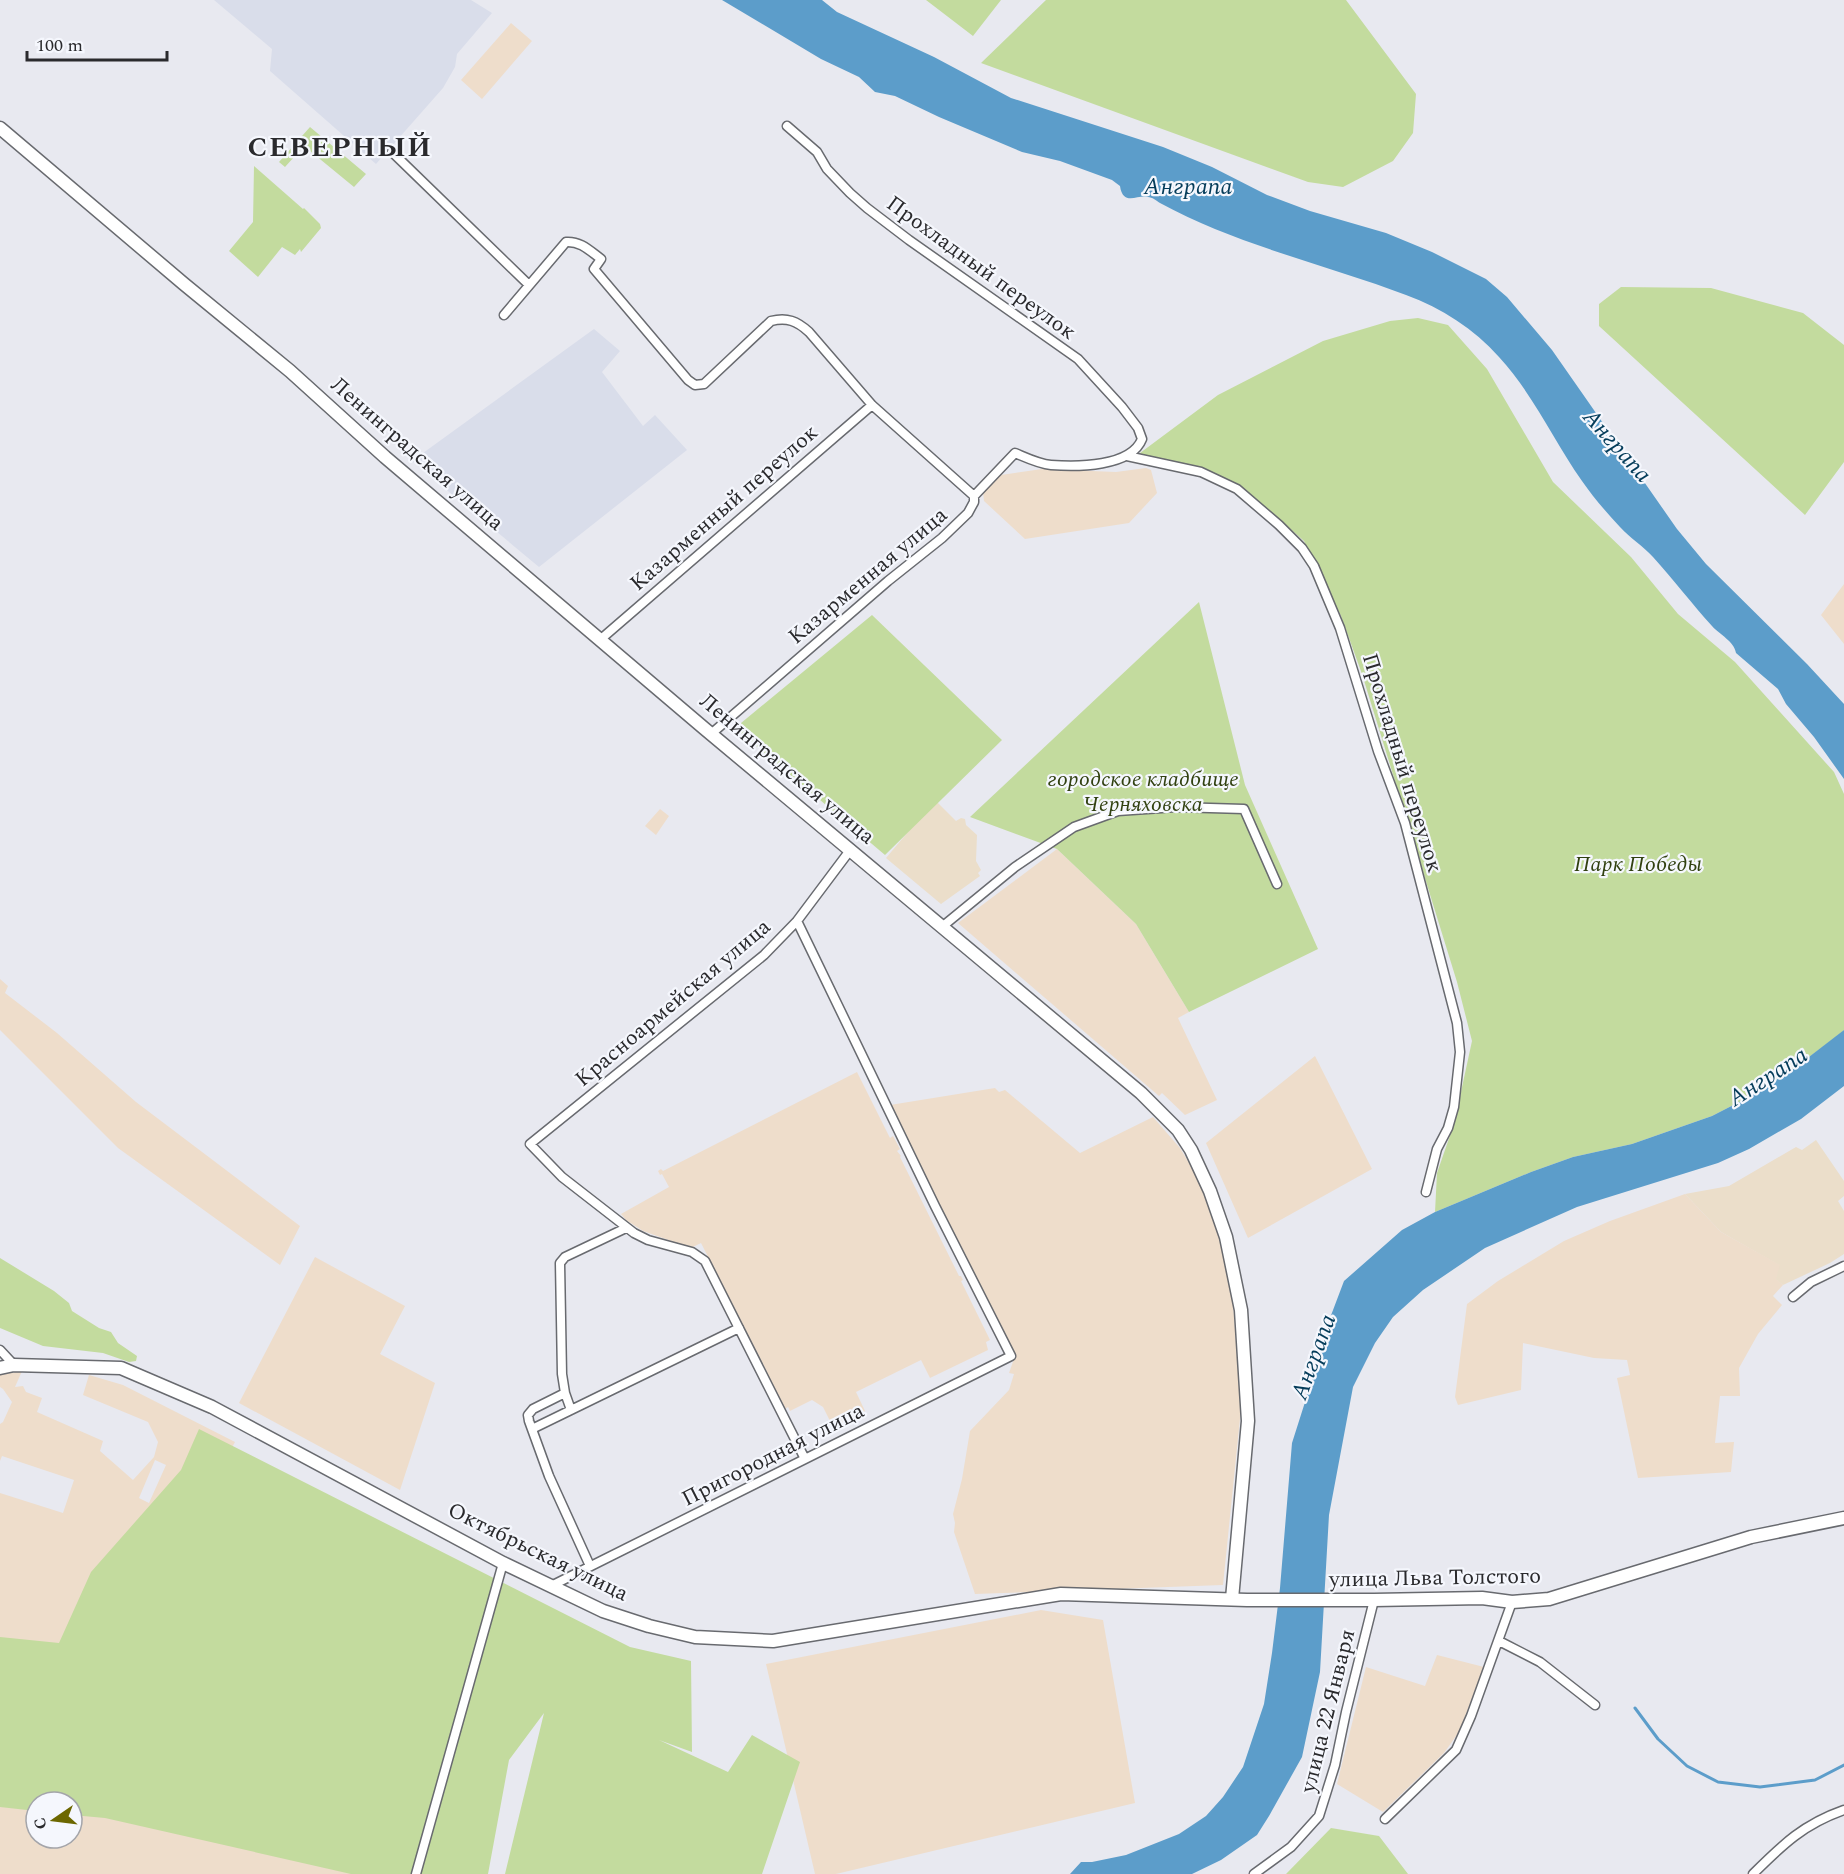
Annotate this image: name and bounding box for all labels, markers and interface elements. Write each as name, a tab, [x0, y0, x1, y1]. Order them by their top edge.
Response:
scale bar	[27, 24, 166, 62]
text: 100 m	[36, 32, 83, 59]
district label: СЕВЕРНЫЙ	[248, 126, 432, 169]
water label: Анграпа	[1143, 169, 1233, 205]
street label: Прохладный переулок	[879, 188, 1083, 348]
street label: Ленинградская улица	[323, 369, 511, 539]
water label: Анграпа	[1573, 400, 1660, 491]
street label: Казарменный переулок	[623, 417, 825, 599]
street label: Казарменная улица	[781, 499, 955, 653]
street label: Прохладный переулок	[1353, 649, 1451, 877]
street label: Ленинградская улица	[692, 685, 882, 853]
park label: городское кладбище Черняховска	[1047, 763, 1239, 821]
park label: Парк Победы	[1574, 848, 1702, 881]
street label: Красноармейская улица	[568, 911, 778, 1095]
water label: Анграпа	[1720, 1038, 1815, 1117]
water label: Анграпа	[1282, 1309, 1346, 1406]
street label: Пригородная улица	[676, 1394, 870, 1515]
street label: Октябрьская улица	[442, 1494, 634, 1610]
street label: улица Льва Толстого	[1328, 1560, 1541, 1596]
street label: улица 22 Января	[1292, 1626, 1364, 1797]
north arrow	[24, 1790, 84, 1850]
text: С	[27, 1815, 53, 1832]

